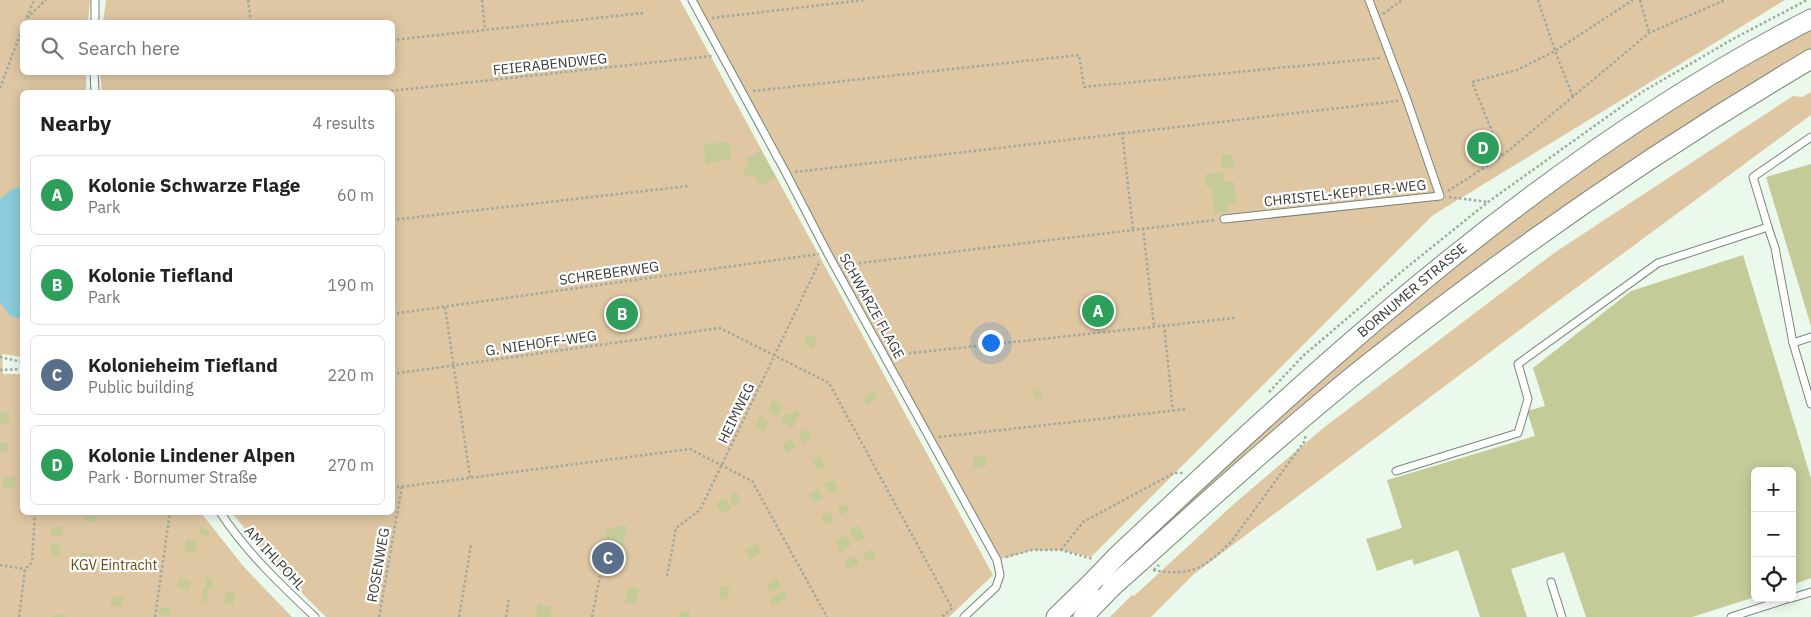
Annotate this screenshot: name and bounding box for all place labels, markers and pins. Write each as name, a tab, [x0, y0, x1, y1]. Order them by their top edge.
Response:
pin: D	[1467, 129, 1499, 167]
pin: A	[1082, 292, 1114, 330]
pin: B	[606, 295, 638, 333]
pin: C	[592, 539, 624, 577]

